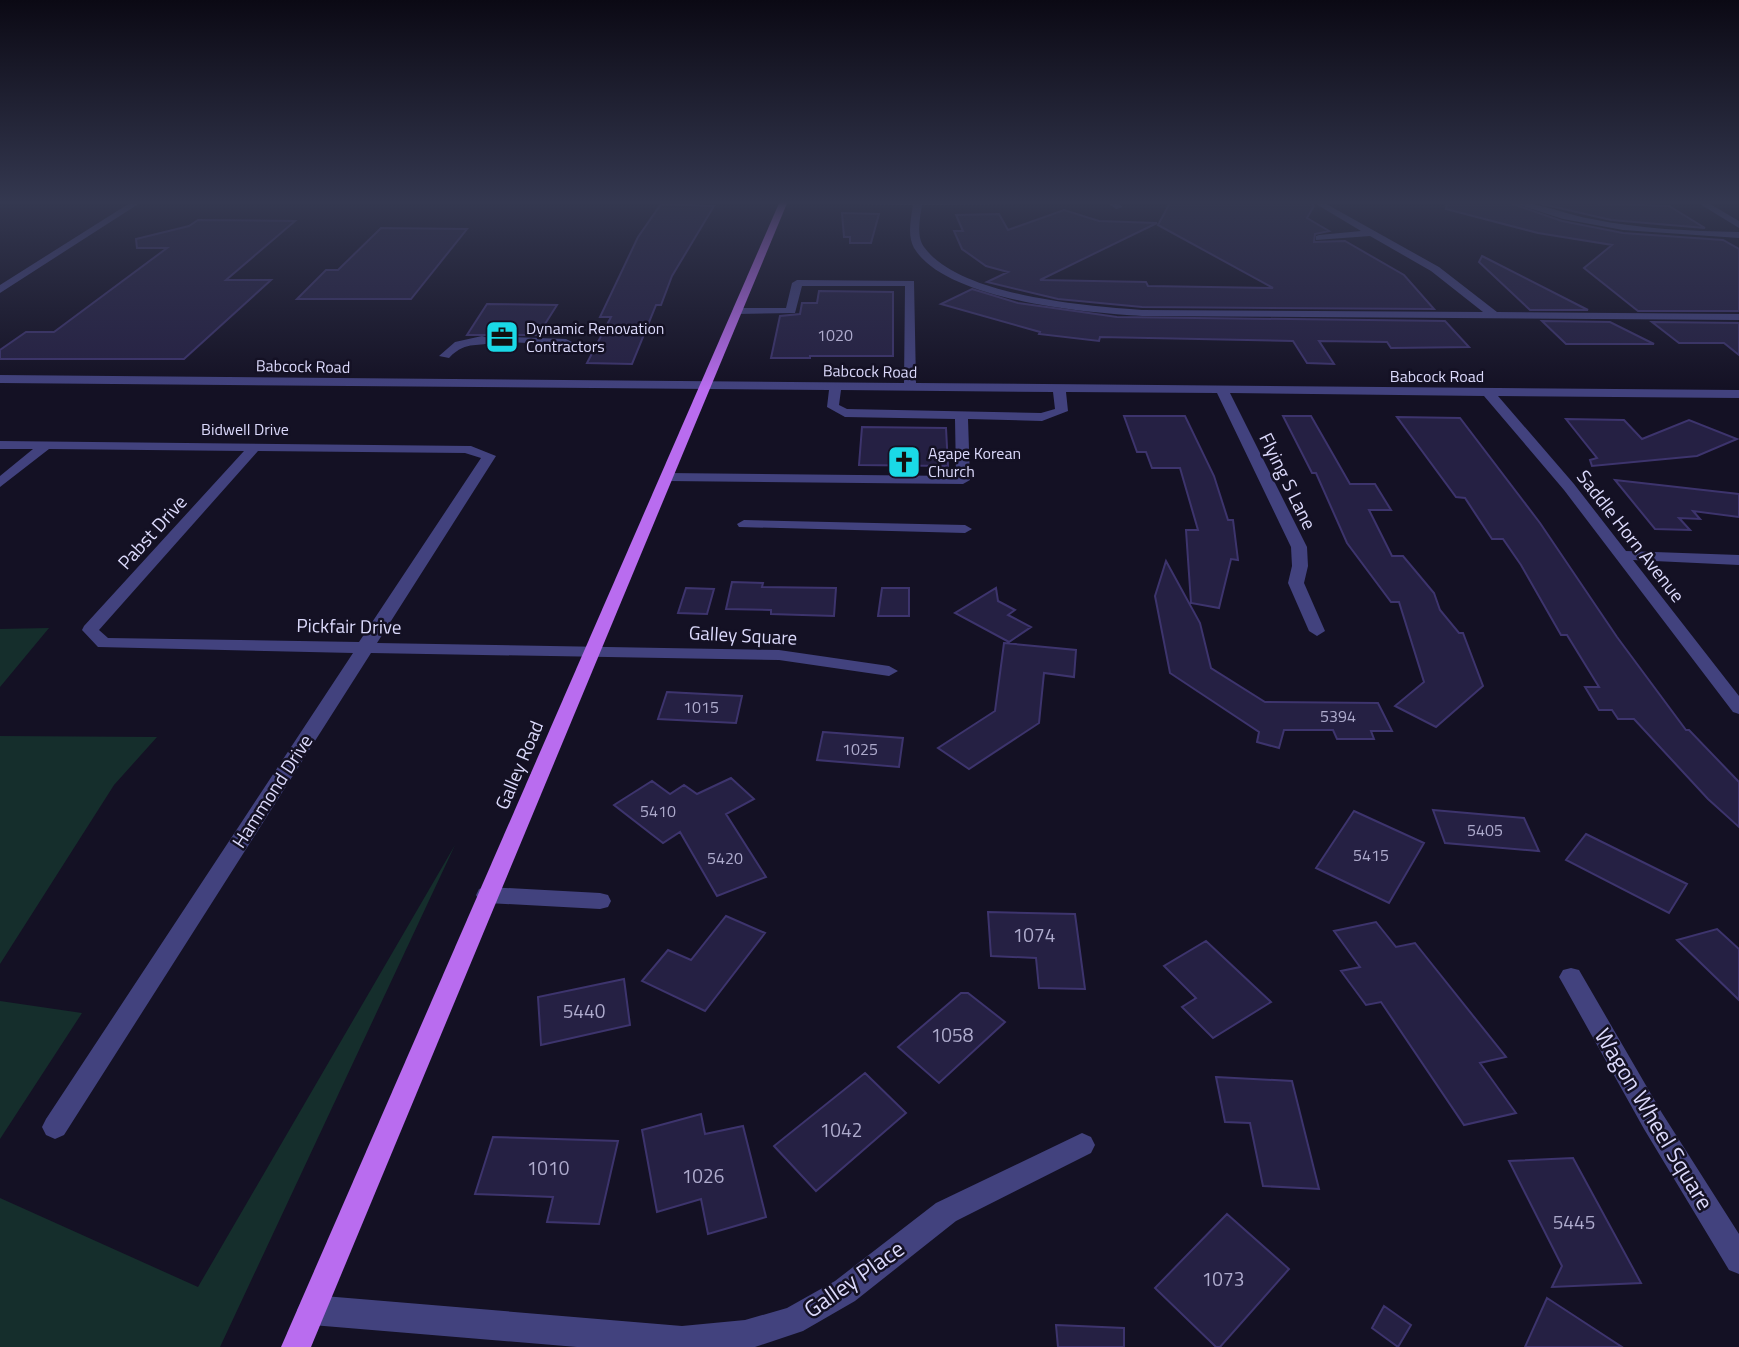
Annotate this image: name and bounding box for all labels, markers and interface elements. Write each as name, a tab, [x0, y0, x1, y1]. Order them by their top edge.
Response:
place label: Dynamic Renovation Contractors	[526, 316, 664, 358]
office icon: Dynamic Renovation Contractors	[483, 318, 521, 356]
house number: 1020	[817, 323, 853, 347]
street label: Babcock Road	[256, 353, 350, 379]
street label: Babcock Road	[823, 358, 917, 384]
street label: Babcock Road	[1390, 364, 1484, 388]
street label: Bidwell Drive	[201, 417, 289, 441]
street label: Flying S Lane	[1252, 427, 1324, 534]
place label: Agape Korean Church	[928, 441, 1021, 483]
church icon: Agape Korean Church	[885, 443, 923, 481]
street label: Saddle Horn Avenue	[1570, 463, 1692, 608]
street label: Pabst Drive	[110, 488, 193, 576]
street label: Pickfair Drive	[296, 610, 402, 641]
street label: Galley Square	[688, 617, 798, 652]
house number: 1015	[683, 695, 719, 719]
house number: 5394	[1320, 704, 1356, 728]
street label: Galley Road	[487, 716, 550, 814]
street label: Hammond Drive	[224, 728, 319, 853]
house number: 1025	[842, 737, 878, 761]
house number: 5410	[640, 799, 676, 823]
house number: 5405	[1467, 818, 1503, 842]
house number: 5415	[1353, 843, 1389, 867]
house number: 5420	[707, 846, 743, 870]
house number: 1074	[1013, 920, 1055, 949]
house number: 5440	[563, 996, 605, 1025]
house number: 1058	[931, 1020, 974, 1049]
street label: Wagon Wheel Square	[1586, 1021, 1723, 1216]
house number: 1042	[820, 1115, 862, 1144]
house number: 1010	[527, 1153, 569, 1182]
house number: 1026	[682, 1161, 724, 1190]
house number: 5445	[1553, 1207, 1595, 1236]
street label: Galley Place	[796, 1231, 911, 1326]
house number: 1073	[1202, 1264, 1244, 1293]

